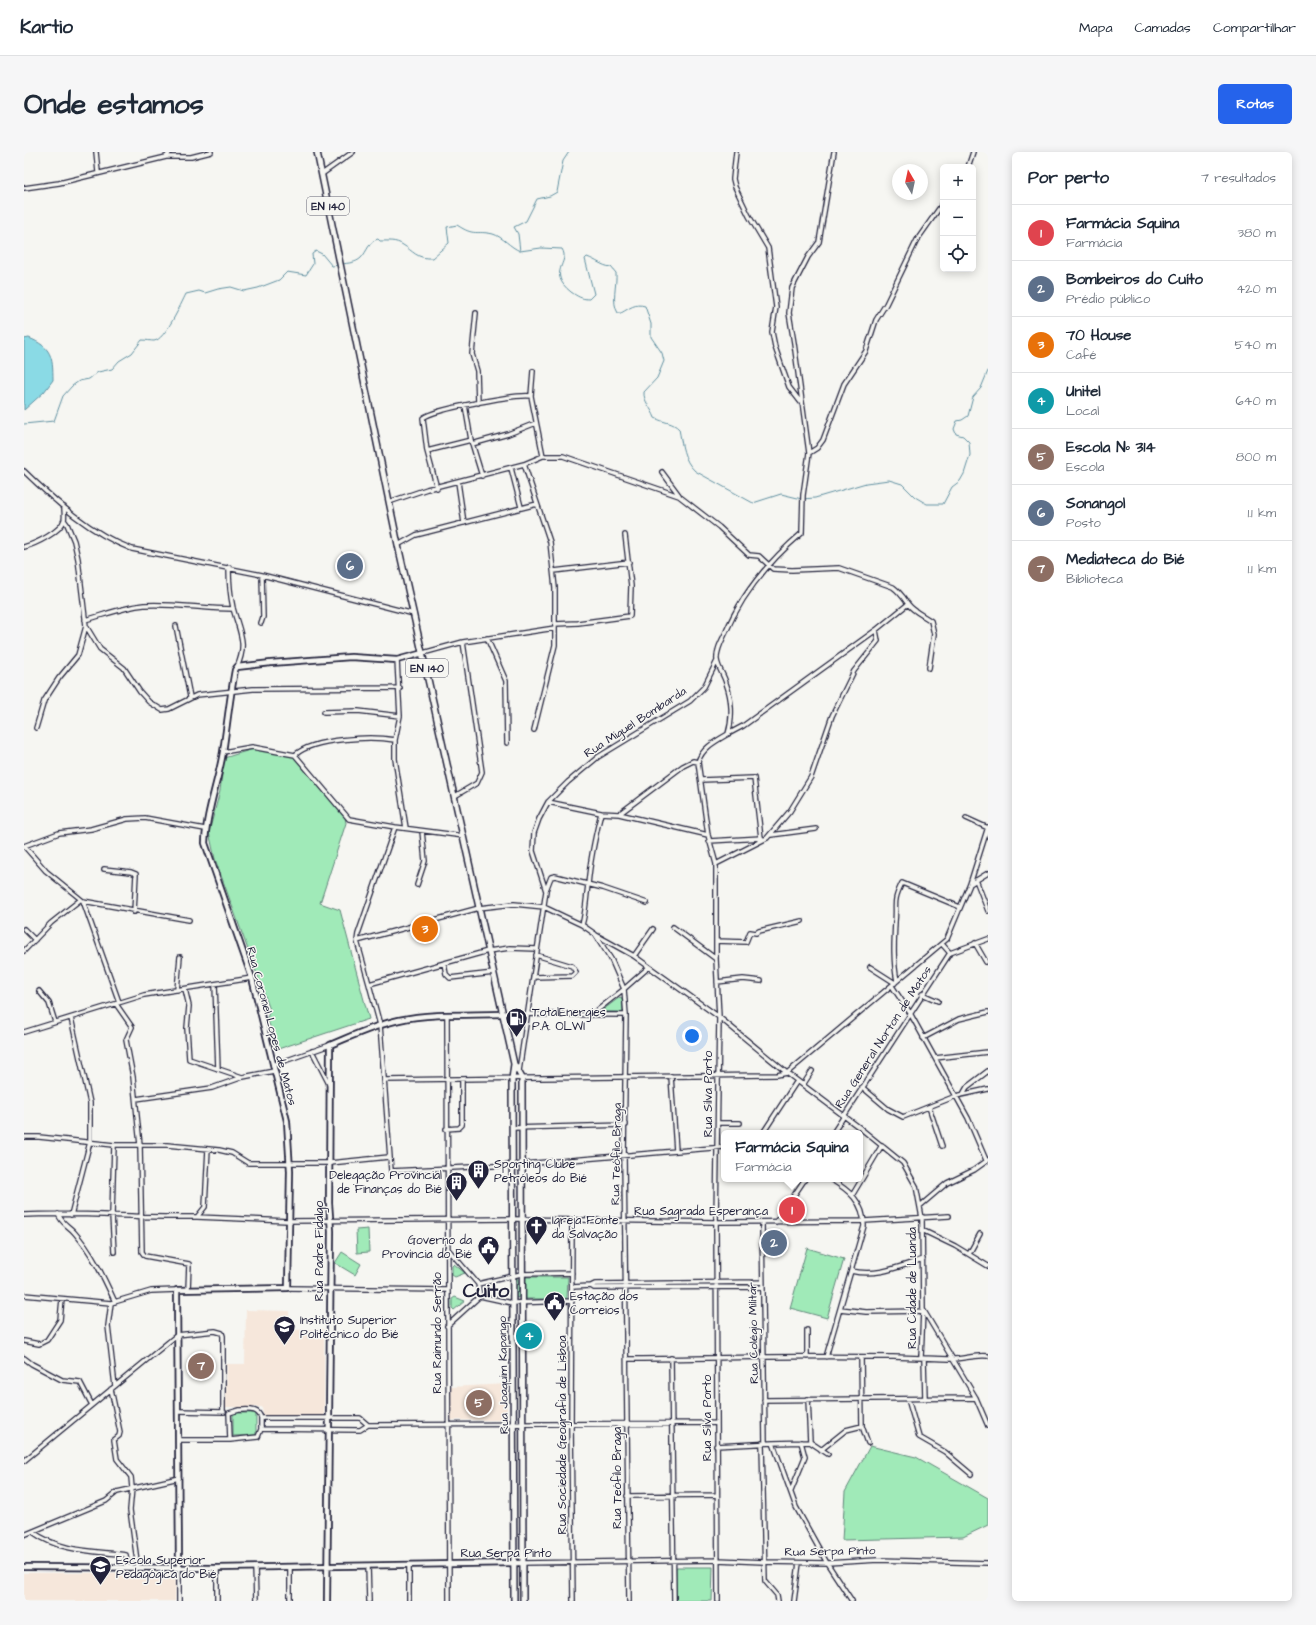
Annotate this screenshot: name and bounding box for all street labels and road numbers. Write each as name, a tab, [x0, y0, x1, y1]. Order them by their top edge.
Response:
road number: EN 140	[307, 197, 349, 215]
road number: EN 140	[406, 659, 448, 677]
street label: Rua Miguel Bombarda	[581, 683, 690, 763]
street label: Rua Coronel Lopes de Matos	[242, 945, 301, 1107]
street label: Rua General Norton de Matos	[831, 963, 936, 1112]
street label: Rua Silva Porto	[700, 1050, 717, 1137]
street label: Rua Teófilo Braga	[607, 1103, 627, 1205]
street label: Rua Padre Fidalgo	[311, 1200, 329, 1301]
street label: Rua Sagrada Esperança	[634, 1203, 768, 1221]
street label: Rua Cidade de Luanda	[904, 1227, 921, 1349]
street label: Rua Raimundo Serrão	[429, 1272, 446, 1394]
street label: Rua Colégio Militar	[744, 1282, 764, 1384]
street label: Rua Joaquim Kapango	[494, 1316, 514, 1434]
street label: Rua Sociedade Geografia de Lisboa	[554, 1335, 572, 1535]
street label: Rua Silva Porto	[699, 1374, 716, 1461]
street label: Rua Teófilo Braga	[609, 1427, 627, 1529]
street label: Rua Serpa Pinto	[784, 1542, 876, 1561]
street label: Rua Serpa Pinto	[460, 1545, 552, 1562]

